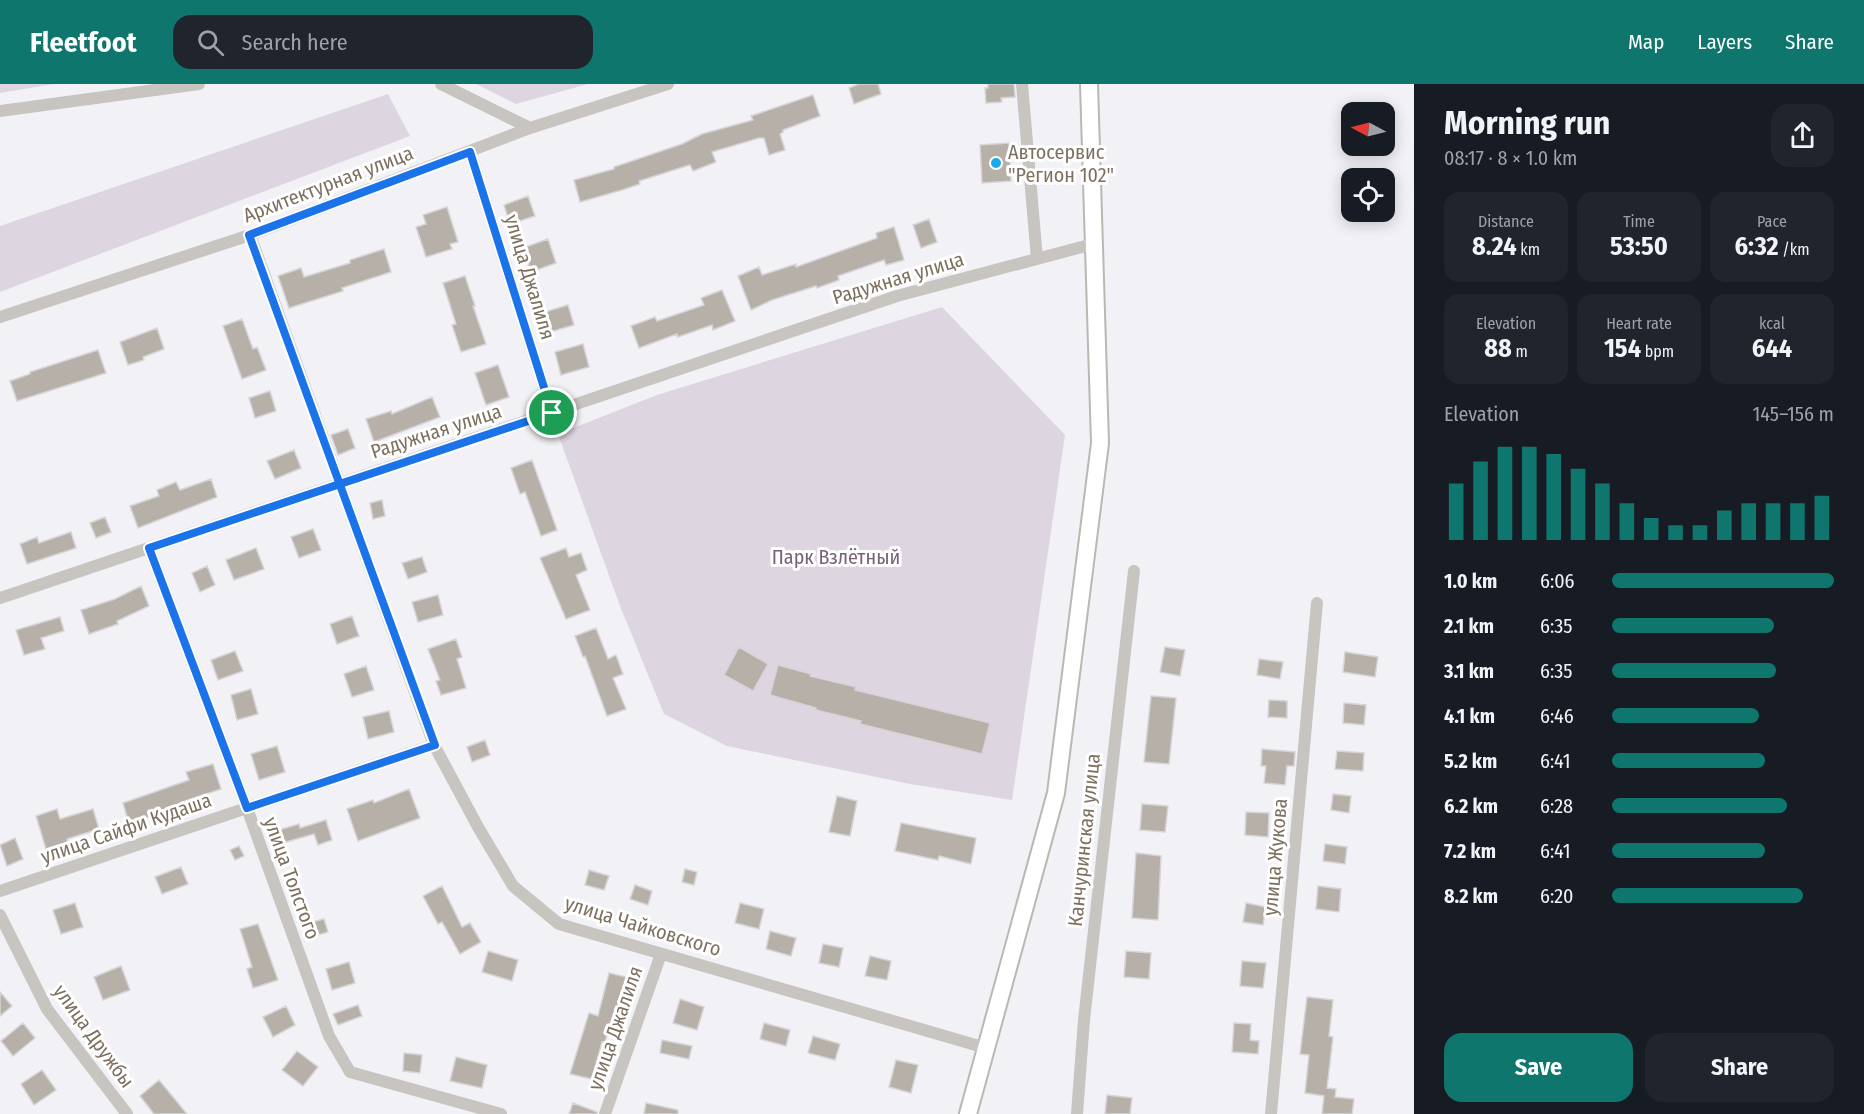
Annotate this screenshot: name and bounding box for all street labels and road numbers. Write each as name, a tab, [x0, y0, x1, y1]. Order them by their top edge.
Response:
street label: Архитектурная улица	[240, 141, 416, 227]
street label: улица Джалиля	[500, 212, 560, 342]
street label: Радужная улица	[829, 247, 967, 309]
street label: Радужная улица	[368, 399, 504, 463]
street label: Канчуринская улица	[1063, 752, 1105, 928]
street label: улица Сайфи Кудаша	[38, 788, 214, 868]
street label: улица Жукова	[1258, 797, 1292, 917]
street label: улица Толстого	[259, 814, 325, 942]
street label: улица Чайковского	[562, 891, 724, 961]
street label: улица Джалиля	[583, 963, 647, 1093]
street label: улица Дружбы	[48, 980, 140, 1092]

